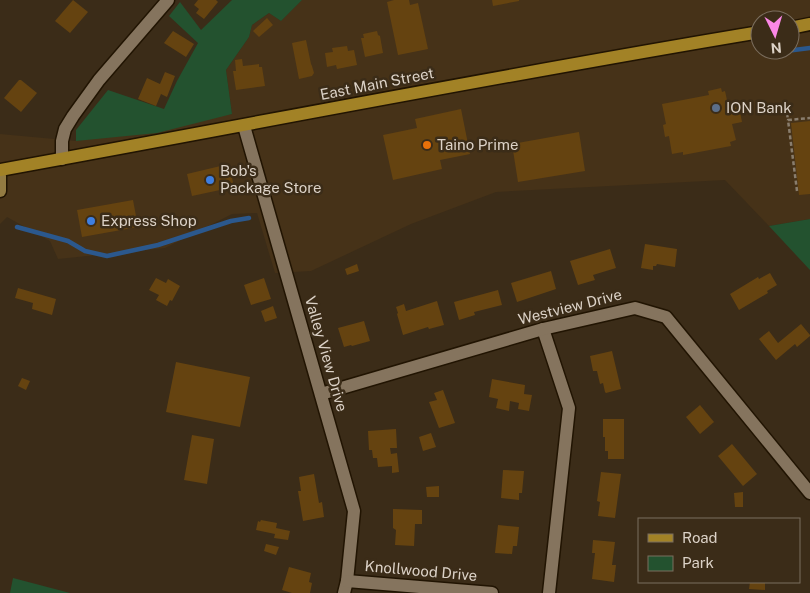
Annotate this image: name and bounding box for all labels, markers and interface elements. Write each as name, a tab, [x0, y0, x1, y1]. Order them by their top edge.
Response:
north arrow	[750, 10, 800, 60]
text: N	[770, 40, 782, 56]
street label: East Main Street	[318, 64, 436, 103]
place label: ION Bank	[726, 99, 792, 116]
marker: ION Bank	[710, 102, 722, 114]
place label: Taino Prime	[437, 136, 519, 153]
marker: Taino Prime	[421, 139, 433, 151]
place label: Bob's Package Store	[220, 162, 322, 196]
marker: Bob's Package Store	[204, 174, 216, 186]
place label: Express Shop	[101, 212, 197, 229]
marker: Express Shop	[85, 215, 97, 227]
street label: Westview Drive	[516, 285, 623, 328]
street label: Valley View Drive	[302, 294, 351, 414]
legend	[638, 518, 800, 583]
text: Road	[682, 529, 718, 546]
text: Park	[682, 554, 714, 571]
street label: Knollwood Drive	[364, 557, 478, 584]

